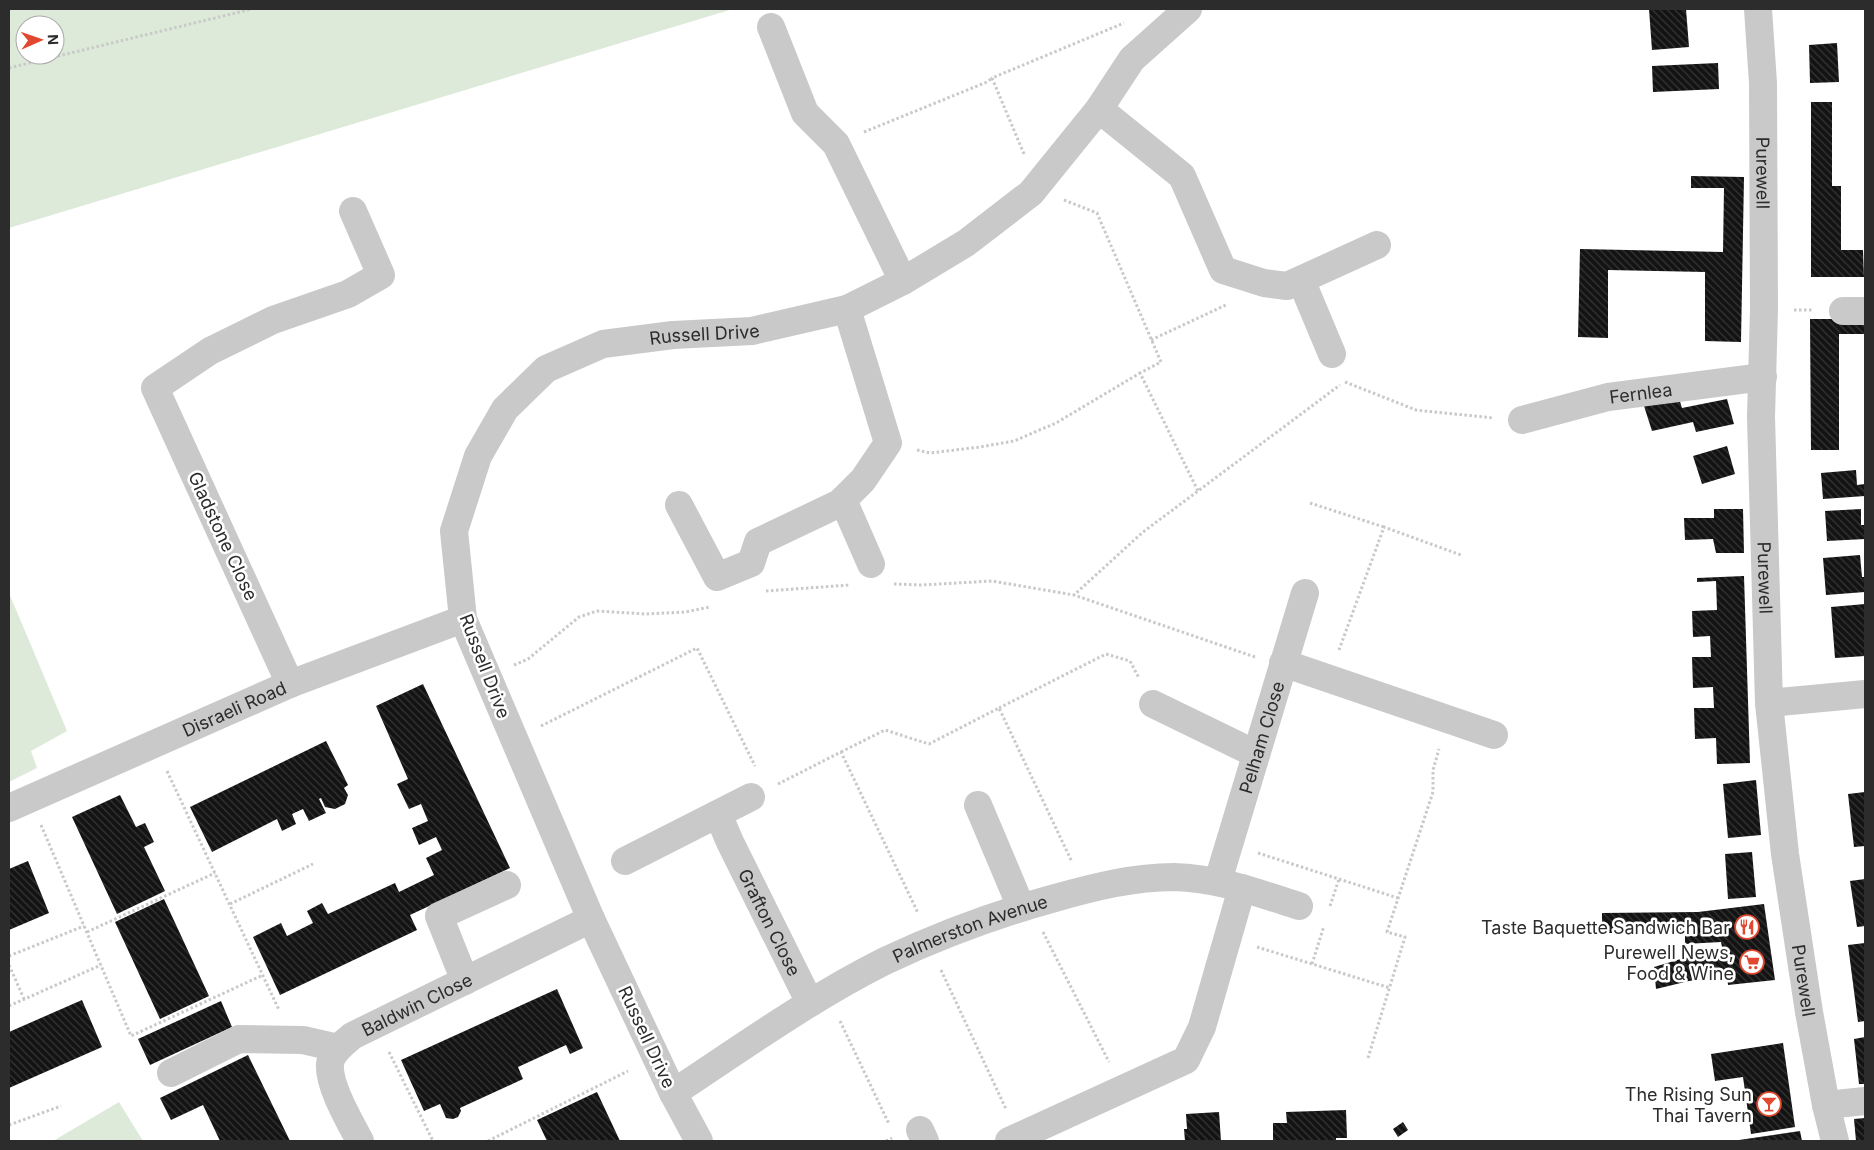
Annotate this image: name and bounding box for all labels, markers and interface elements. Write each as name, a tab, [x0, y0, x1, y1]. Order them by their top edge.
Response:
north arrow	[15, 15, 65, 65]
text: N	[45, 34, 62, 45]
street label: Purewell	[1753, 137, 1774, 209]
street label: Russell Drive	[648, 319, 762, 348]
street label: Fernlea	[1608, 378, 1673, 407]
street label: Gladstone Close	[184, 468, 262, 604]
street label: Purewell	[1754, 541, 1777, 614]
street label: Russell Drive	[455, 611, 515, 721]
street label: Disraeli Road	[179, 677, 289, 741]
street label: Pelham Close	[1235, 679, 1288, 796]
street label: Grafton Close	[734, 865, 805, 979]
street label: Palmerston Avenue	[889, 890, 1050, 967]
restaurant icon: Taste Baquette Sandwich Bar	[1734, 914, 1760, 940]
place label: Taste Baquette Sandwich Bar	[1481, 917, 1730, 938]
place label: Purewell News, Food & Wine	[1603, 942, 1734, 984]
street label: Purewell	[1788, 943, 1820, 1018]
supermarket icon: Purewell News, Food & Wine	[1739, 949, 1765, 975]
street label: Baldwin Close	[358, 968, 475, 1040]
street label: Russell Drive	[614, 983, 680, 1091]
place label: The Rising Sun Thai Tavern	[1625, 1084, 1752, 1126]
bar icon: The Rising Sun Thai Tavern	[1756, 1091, 1782, 1117]

